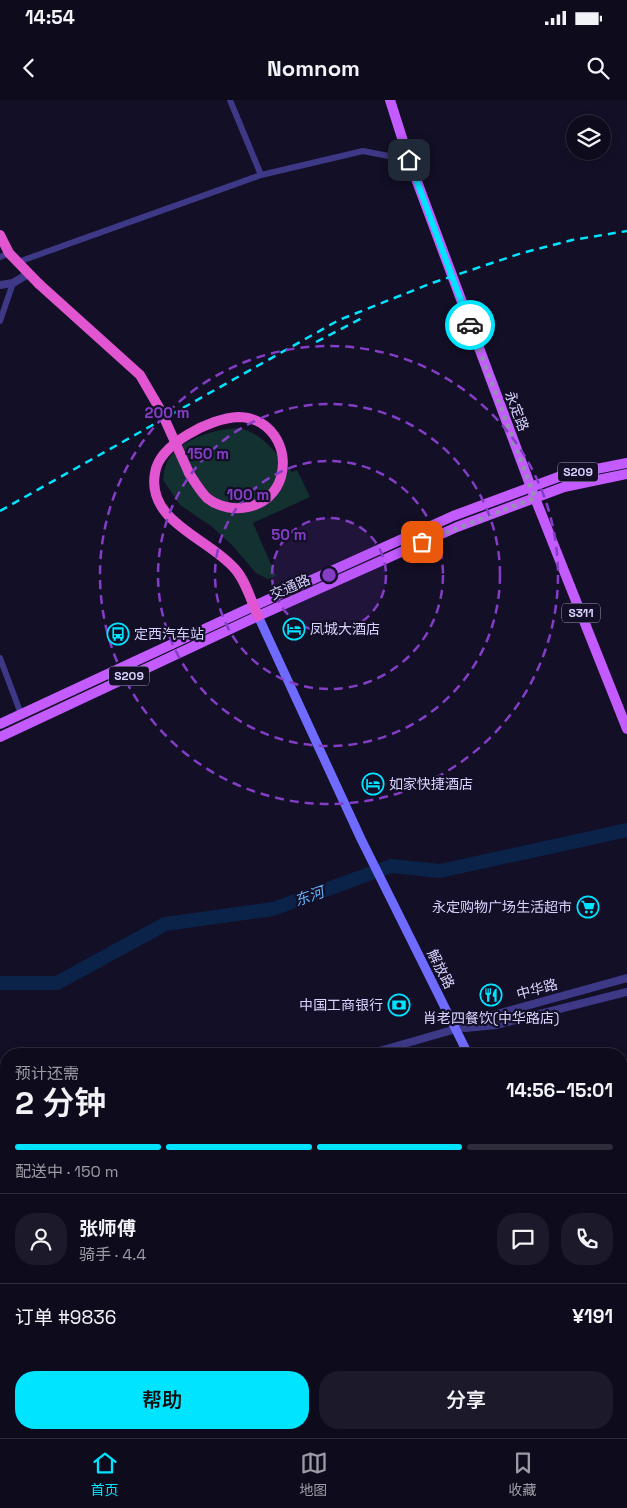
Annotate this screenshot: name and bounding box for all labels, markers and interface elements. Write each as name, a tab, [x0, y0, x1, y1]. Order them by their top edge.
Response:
text: 14:54	[25, 5, 75, 30]
icon: back	[15, 54, 43, 82]
text: Nomnom	[267, 54, 360, 82]
icon: search	[584, 54, 612, 82]
map controls	[566, 115, 611, 160]
button: layers	[566, 115, 611, 160]
pin	[388, 139, 430, 181]
icon: home	[395, 146, 423, 174]
courier	[445, 300, 495, 350]
icon: car	[456, 311, 484, 339]
street label: 永定路	[501, 388, 533, 434]
text: 200 m	[145, 403, 189, 422]
text: 150 m	[187, 444, 229, 463]
road number: S209	[558, 462, 598, 482]
text: 100 m	[227, 485, 269, 504]
pin	[401, 521, 443, 563]
text: 50 m	[271, 525, 307, 544]
icon: bag	[408, 528, 436, 556]
centre of rings	[320, 566, 338, 584]
street label: 交通路	[267, 570, 313, 604]
road number: S311	[562, 603, 600, 622]
hotel icon: 凤城大酒店	[282, 617, 306, 641]
place label: 凤城大酒店	[310, 620, 380, 638]
bus stop icon: 定西汽车站	[106, 622, 130, 646]
place label: 定西汽车站	[134, 625, 204, 643]
road number: S209	[109, 666, 149, 686]
hotel icon: 如家快捷酒店	[361, 772, 385, 796]
place label: 如家快捷酒店	[389, 775, 473, 793]
water label: 东河	[292, 881, 329, 910]
supermarket icon: 永定购物广场生活超市	[576, 895, 600, 919]
place label: 永定购物广场生活超市	[432, 898, 572, 916]
street label: 解放路	[423, 946, 459, 992]
street label: 中华路	[514, 975, 560, 1003]
restaurant icon: 肖老四餐饮(中华路店)	[479, 983, 503, 1007]
bank icon: 中国工商银行	[387, 993, 411, 1017]
place label: 中国工商银行	[299, 996, 383, 1014]
place label: 肖老四餐饮(中华路店)	[423, 1009, 559, 1027]
text: 预计还需	[15, 1063, 79, 1084]
text: 14:56–15:01	[506, 1078, 613, 1103]
text: 2 分钟	[15, 1083, 106, 1123]
text: 配送中 · 150 m	[15, 1161, 119, 1182]
button: person	[15, 1213, 67, 1265]
button: chat	[497, 1213, 549, 1265]
button: phone	[561, 1213, 613, 1265]
text: 张师傅	[79, 1216, 136, 1241]
text: 骑手 · 4.4	[79, 1244, 146, 1265]
text: ¥191	[572, 1304, 613, 1329]
text: 订单 #9836	[15, 1305, 116, 1330]
button: 帮助	[15, 1371, 309, 1429]
button: 分享	[319, 1371, 613, 1429]
tab: 首页	[91, 1449, 119, 1499]
tab: 地图	[300, 1449, 328, 1499]
tab: 收藏	[509, 1449, 537, 1499]

